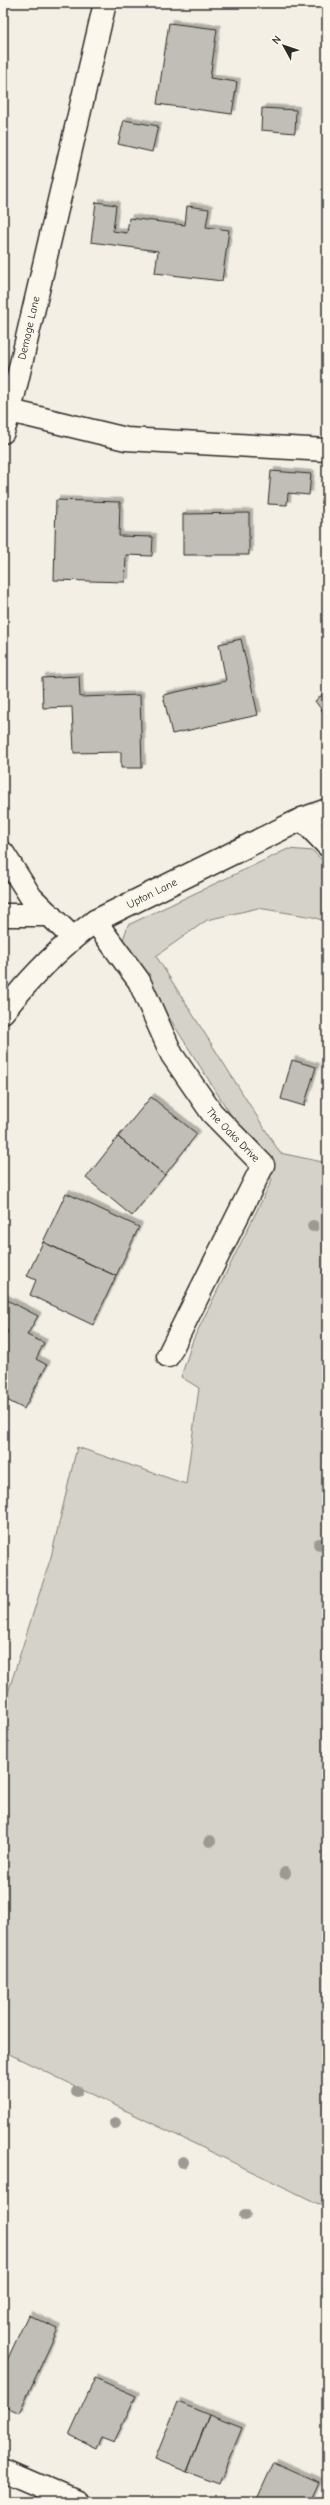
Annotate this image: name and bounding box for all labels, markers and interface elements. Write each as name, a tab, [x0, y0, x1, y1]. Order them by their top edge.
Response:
north arrow	[264, 26, 304, 66]
text: N	[269, 33, 284, 47]
street label: Demage Lane	[15, 294, 43, 361]
street label: Upton Lane	[124, 875, 179, 911]
street label: The Oaks Drive	[204, 1105, 263, 1165]

